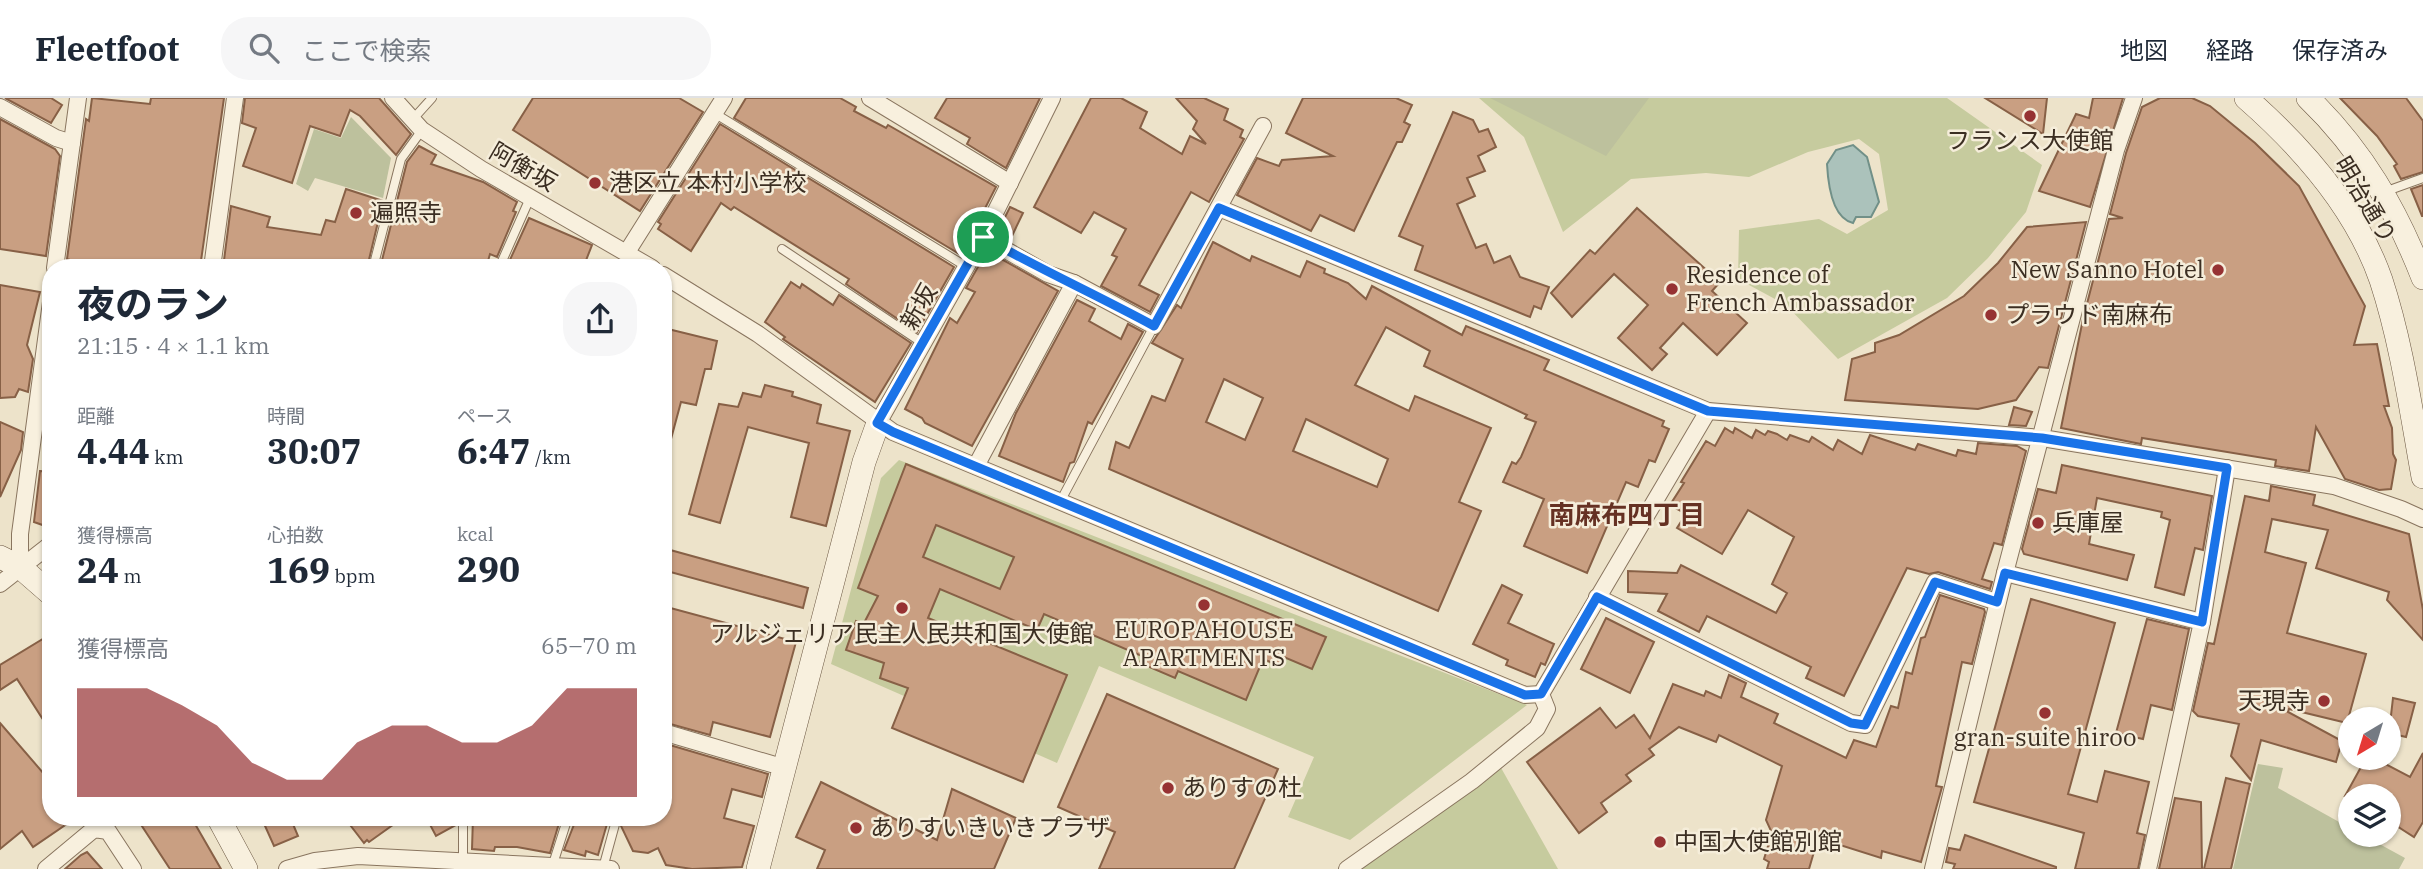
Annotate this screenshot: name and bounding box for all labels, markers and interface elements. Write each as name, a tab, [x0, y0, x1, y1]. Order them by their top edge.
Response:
search box	[221, 17, 711, 80]
text: Fleetfoot	[35, 27, 179, 70]
icon: search	[245, 29, 283, 67]
text: ここで検索	[301, 33, 431, 67]
text: 地図	[2120, 34, 2168, 66]
text: 経路	[2206, 34, 2254, 66]
text: 保存済み	[2292, 34, 2388, 66]
marker: フランス大使館	[2022, 108, 2038, 124]
place label: フランス大使館	[1946, 124, 2114, 156]
street label: 阿衡坂	[484, 134, 563, 198]
street label: 明治通り	[2327, 150, 2404, 249]
place label: 港区立 本村小学校	[609, 166, 807, 198]
marker: 港区立 本村小学校	[587, 175, 603, 191]
place label: 遍照寺	[370, 196, 442, 228]
marker: 遍照寺	[348, 205, 364, 221]
pin	[953, 207, 1013, 267]
icon: arrive	[964, 218, 1002, 256]
place label: New Sanno Hotel	[2010, 253, 2204, 285]
place label: Residence of French Ambassador	[1686, 258, 1915, 318]
marker: New Sanno Hotel	[2210, 262, 2226, 278]
street label: 新坂	[892, 278, 944, 335]
text: 夜のラン	[77, 279, 229, 328]
marker: Residence of French Ambassador	[1664, 281, 1680, 297]
button: share	[563, 282, 637, 356]
place label: プラウド南麻布	[2005, 298, 2173, 330]
marker: プラウド南麻布	[1983, 307, 1999, 323]
text: 21:15 · 4 × 1.1 km	[77, 330, 270, 360]
text: 距離	[77, 404, 115, 428]
text: 時間	[267, 404, 305, 428]
text: ペース	[457, 404, 513, 428]
text: 4.44	[77, 428, 150, 474]
text: 30:07	[267, 428, 362, 474]
text: 6:47	[457, 428, 531, 474]
text: km	[150, 445, 184, 469]
text: /km	[531, 445, 571, 469]
district label: 南麻布四丁目	[1549, 497, 1705, 531]
place label: 兵庫屋	[2052, 506, 2124, 538]
marker: 兵庫屋	[2030, 515, 2046, 531]
text: kcal	[457, 522, 494, 546]
text: 獲得標高	[77, 523, 153, 547]
text: 心拍数	[267, 523, 324, 547]
text: 290	[457, 546, 520, 592]
text: 24	[77, 547, 119, 593]
text: 169	[267, 547, 330, 593]
text: m	[119, 564, 142, 588]
text: bpm	[330, 564, 376, 588]
marker: EUROPAHOUSE APARTMENTS	[1196, 597, 1212, 613]
marker: アルジェリア民主人民共和国大使館	[894, 600, 910, 616]
place label: EUROPAHOUSE APARTMENTS	[1114, 613, 1294, 673]
place label: アルジェリア民主人民共和国大使館	[710, 617, 1094, 649]
text: 65–70 m	[541, 630, 637, 660]
text: 獲得標高	[77, 633, 169, 663]
place label: 天現寺	[2238, 684, 2310, 716]
marker: 天現寺	[2316, 693, 2332, 709]
marker: gran-suite hiroo	[2037, 705, 2053, 721]
north arrow	[2338, 707, 2401, 770]
map controls	[2338, 707, 2401, 847]
place label: gran-suite hiroo	[1953, 721, 2137, 753]
place label: ありすの杜	[1182, 771, 1302, 803]
marker: ありすの杜	[1160, 780, 1176, 796]
button: layers	[2338, 784, 2401, 847]
place label: ありすいきいきプラザ	[870, 811, 1110, 843]
marker: ありすいきいきプラザ	[848, 820, 864, 836]
place label: 中国大使館別館	[1674, 825, 1842, 857]
marker: 中国大使館別館	[1652, 834, 1668, 850]

